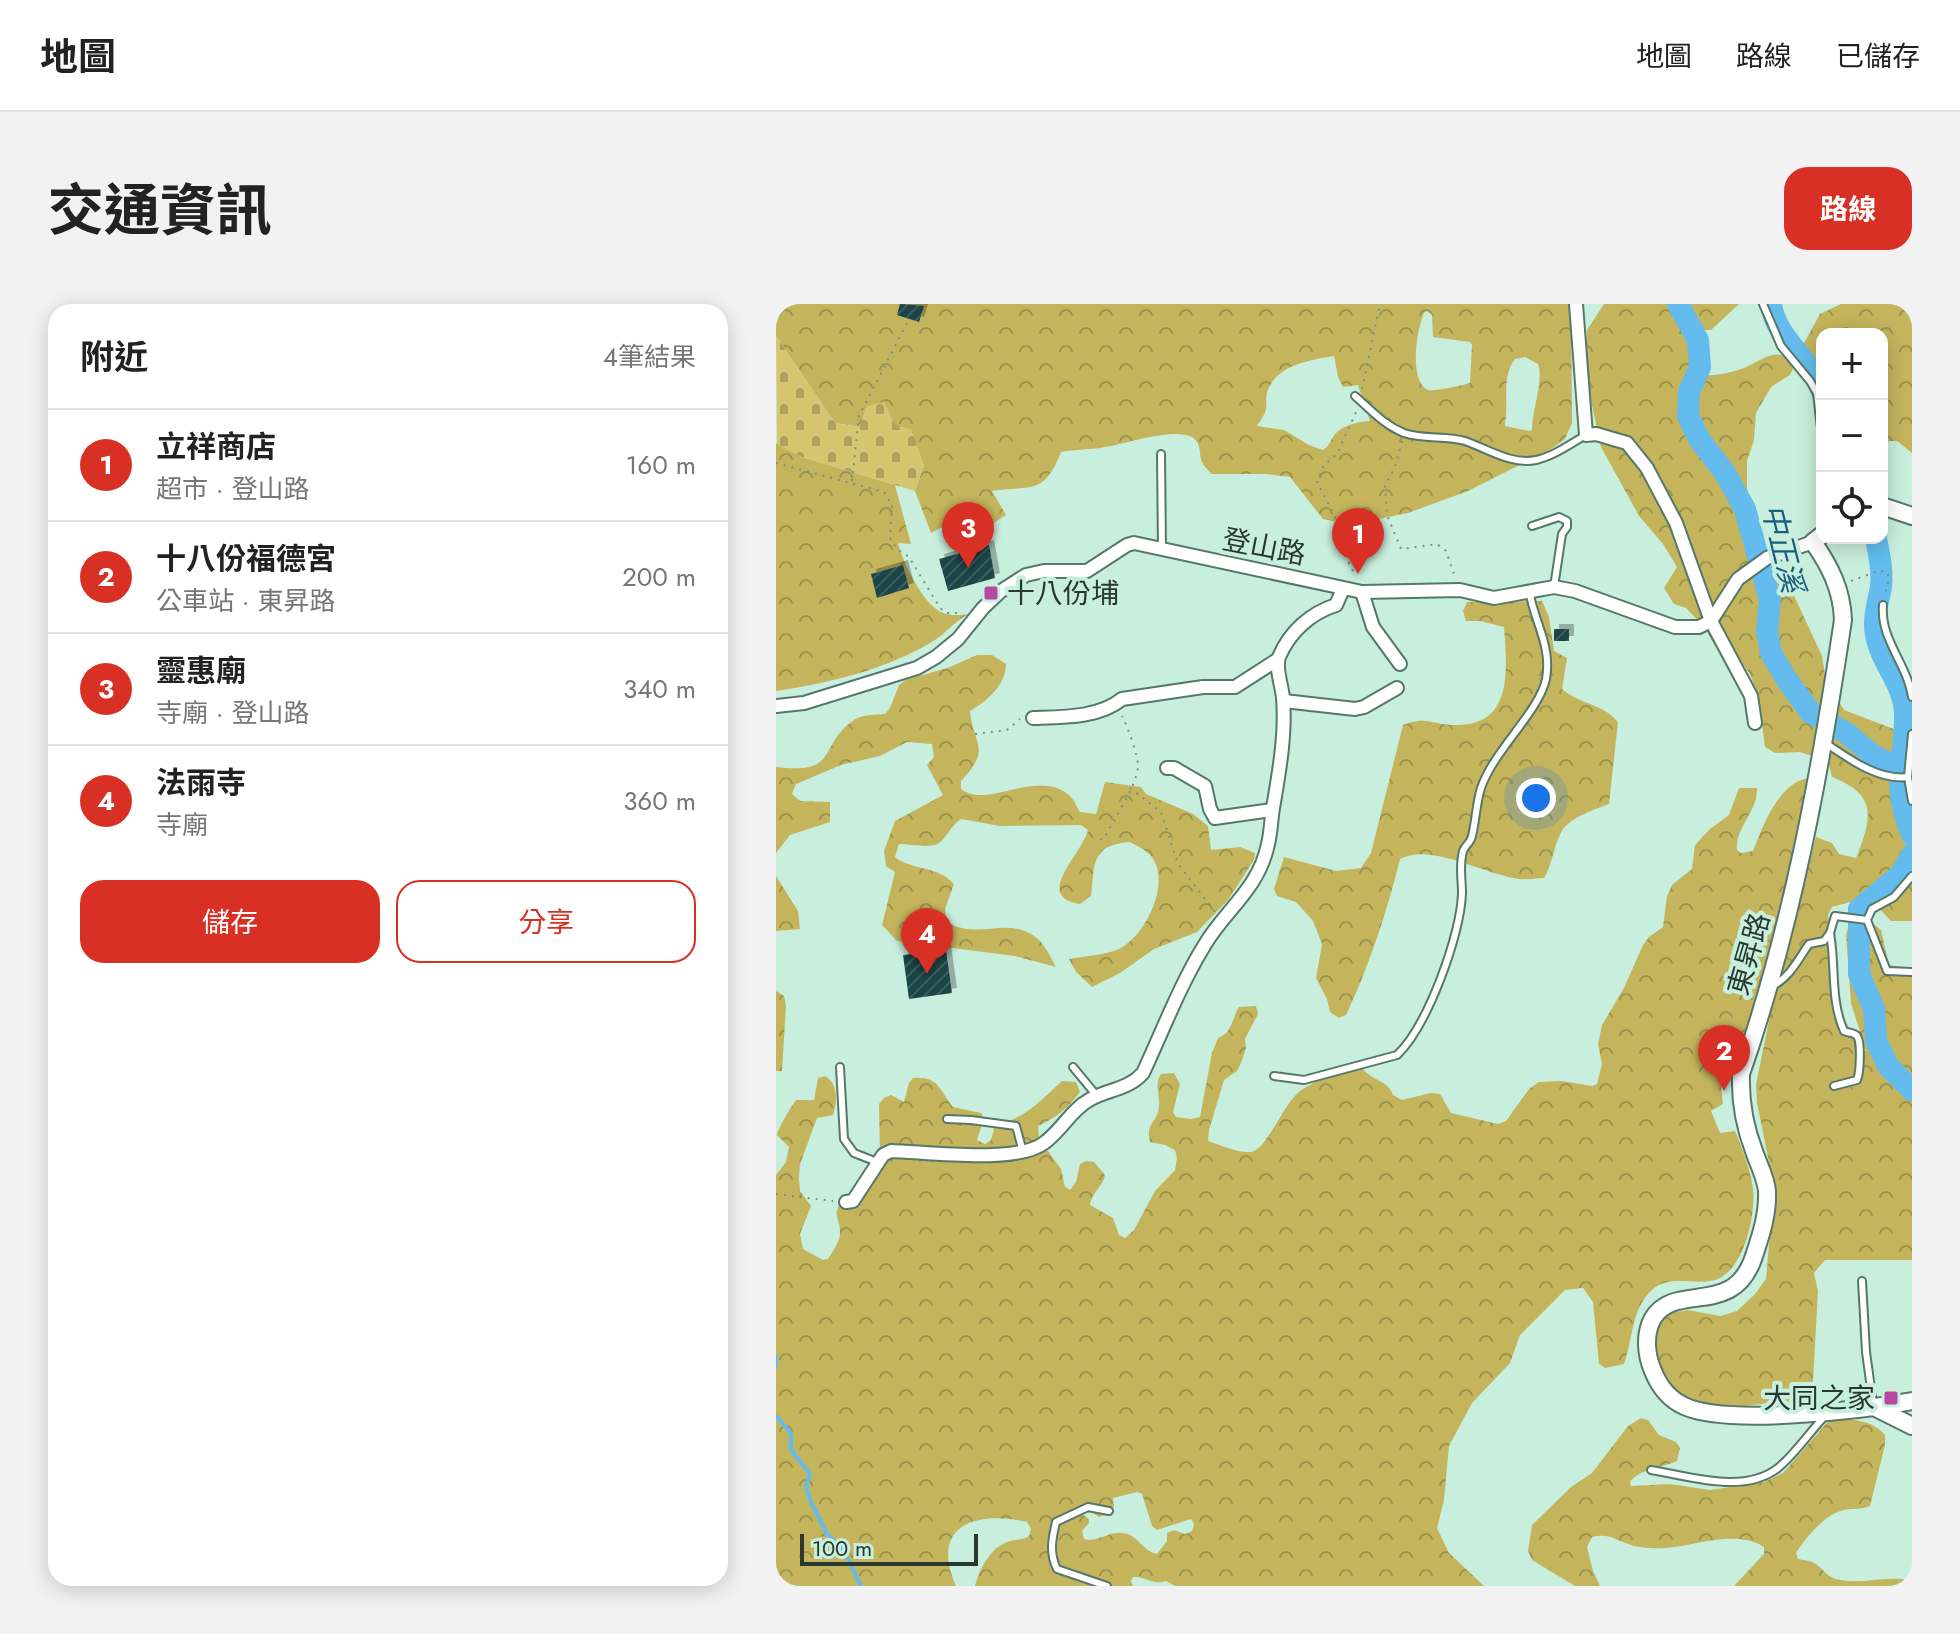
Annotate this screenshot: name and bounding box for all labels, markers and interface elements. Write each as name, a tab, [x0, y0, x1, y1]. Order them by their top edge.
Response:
text: 地圖	[40, 29, 116, 84]
text: 地圖	[1636, 36, 1692, 77]
text: 路線	[1736, 36, 1792, 77]
text: 已儲存	[1836, 36, 1920, 77]
button: 路線	[1784, 167, 1912, 250]
text: 交通資訊	[48, 170, 272, 251]
map controls	[1816, 328, 1888, 544]
button: +	[1816, 328, 1888, 400]
text: 附近	[80, 333, 148, 382]
text: 4筆結果	[603, 338, 696, 376]
button: −	[1816, 400, 1888, 472]
text: 立祥商店	[156, 425, 276, 468]
text: 1	[99, 446, 113, 484]
text: 160 m	[626, 446, 696, 484]
text: 超市 · 登山路	[156, 470, 309, 508]
button: locate	[1816, 472, 1888, 544]
water label: 中正溪	[1751, 499, 1816, 601]
pin: 3	[942, 502, 994, 568]
pin: 1	[1332, 508, 1384, 574]
street label: 登山路	[1219, 519, 1309, 575]
text: 十八份福德宮	[156, 537, 336, 580]
text: 2	[97, 558, 115, 596]
text: 200 m	[622, 558, 696, 596]
place label: 十八份埔	[1007, 573, 1119, 614]
text: 公車站 · 東昇路	[156, 582, 335, 620]
marker: 十八份埔	[982, 584, 1000, 602]
text: 靈惠廟	[156, 649, 246, 692]
text: 3	[98, 670, 114, 708]
text: 340 m	[623, 670, 696, 708]
text: 寺廟 · 登山路	[156, 694, 309, 732]
text: 法雨寺	[156, 761, 246, 804]
your location	[1516, 778, 1556, 818]
text: 4	[97, 782, 115, 820]
text: 360 m	[623, 782, 696, 820]
text: 寺廟	[156, 806, 208, 844]
button: 儲存	[80, 880, 380, 963]
button: 分享	[396, 880, 696, 963]
pin: 4	[901, 908, 953, 974]
street label: 東昇路	[1718, 908, 1780, 1000]
pin: 2	[1698, 1025, 1750, 1091]
place label: 大同之家	[1763, 1378, 1875, 1419]
marker: 大同之家	[1882, 1389, 1900, 1407]
scale bar	[800, 1530, 978, 1566]
text: 100 m	[812, 1532, 872, 1564]

